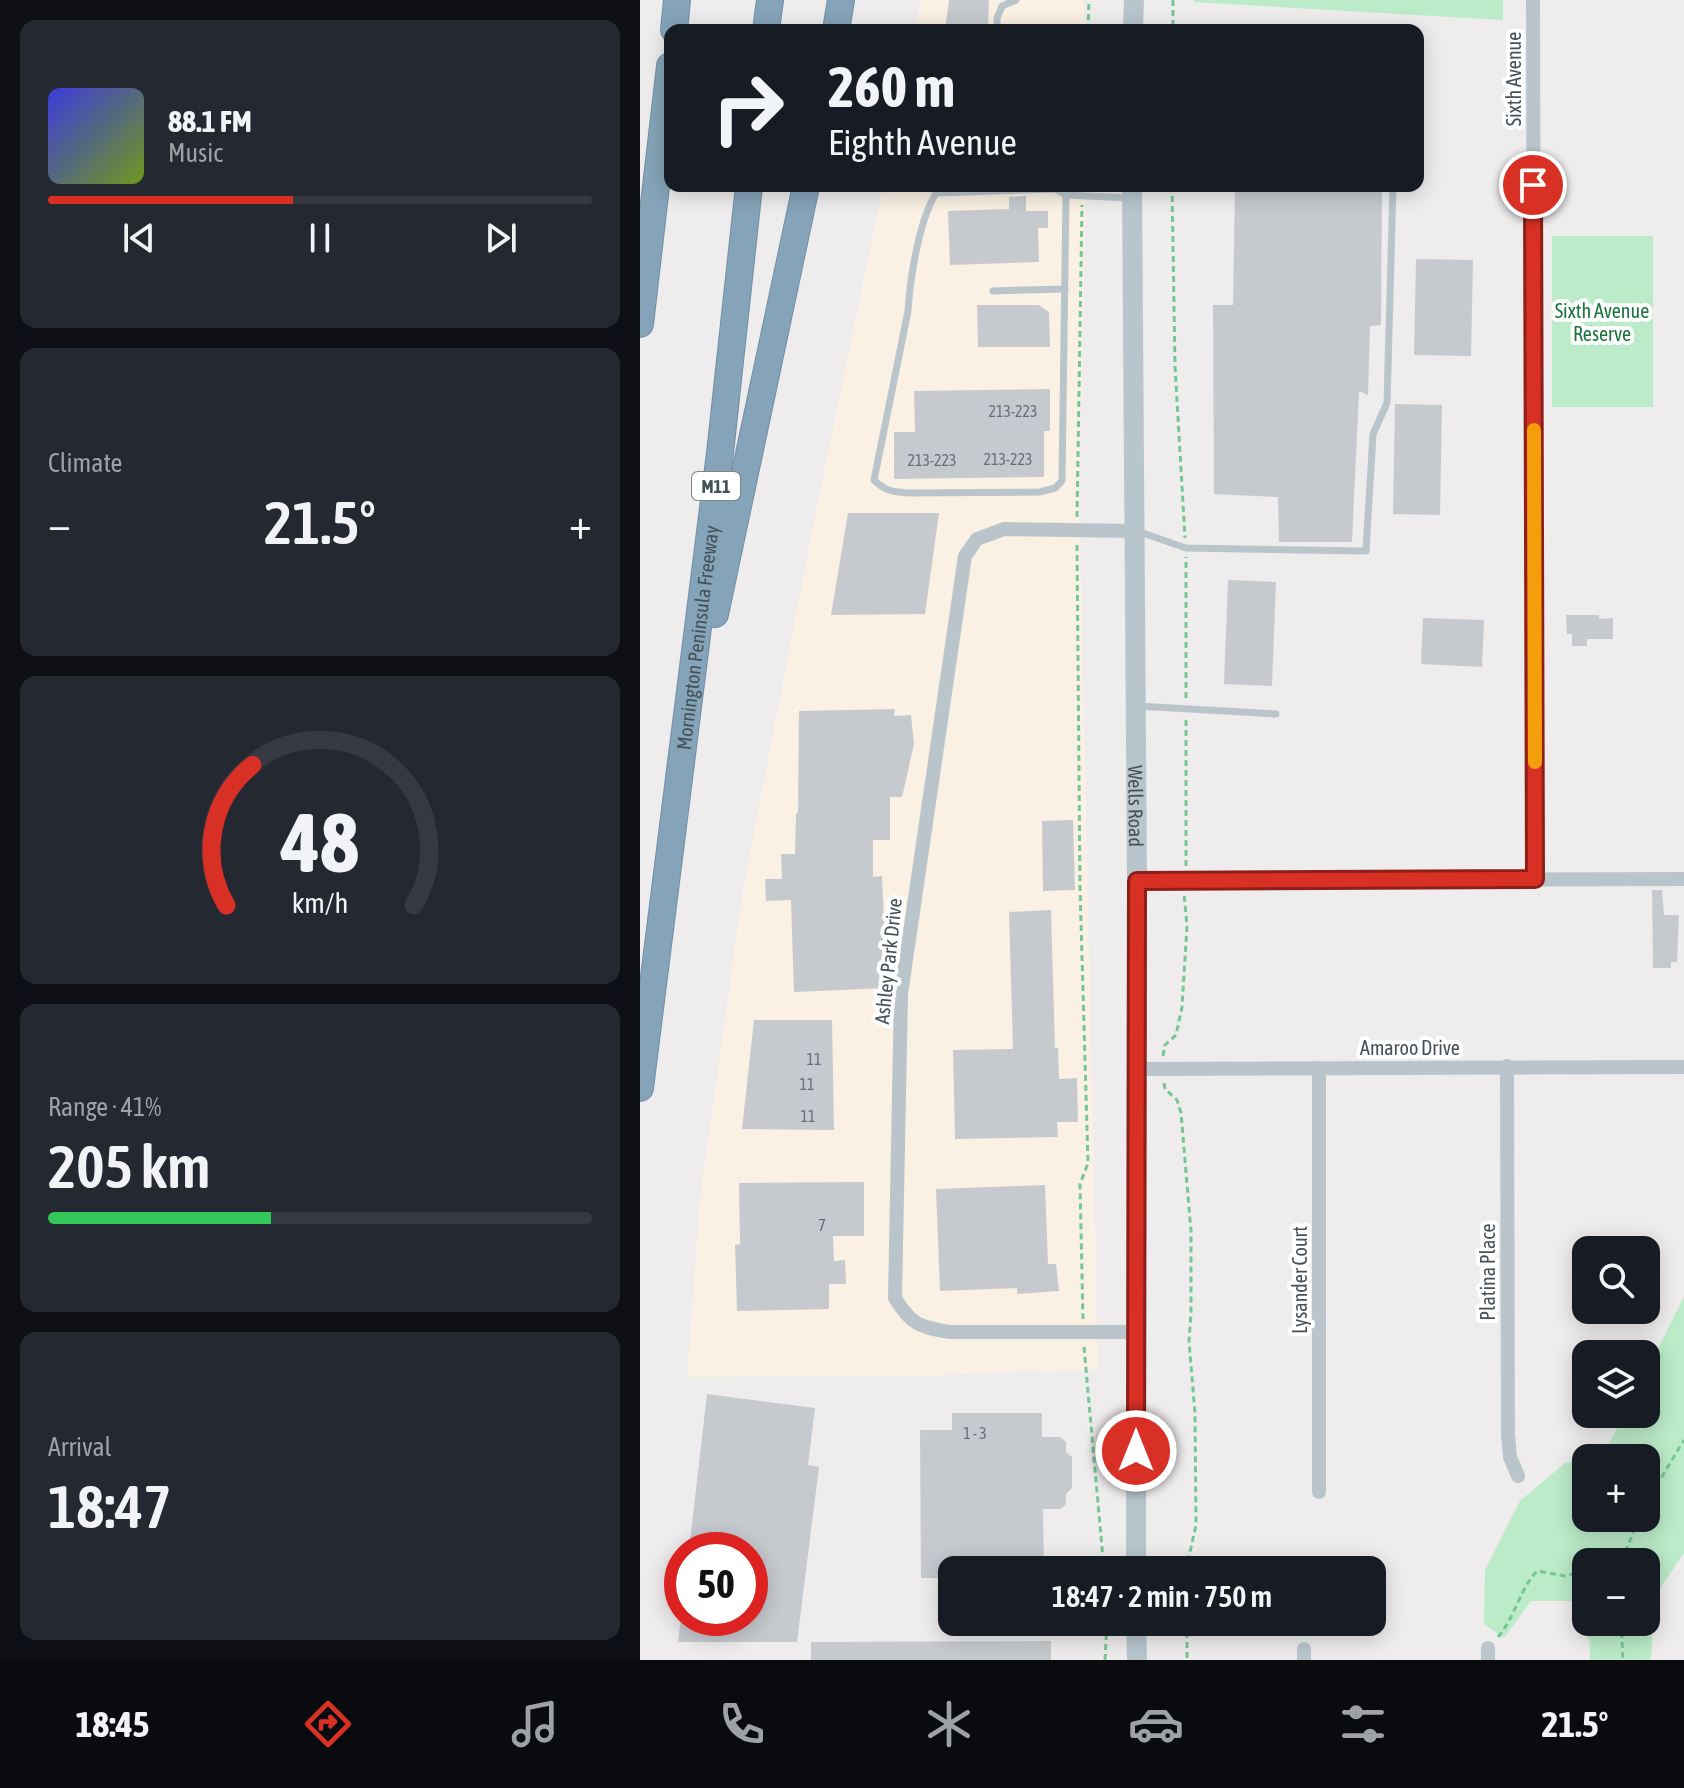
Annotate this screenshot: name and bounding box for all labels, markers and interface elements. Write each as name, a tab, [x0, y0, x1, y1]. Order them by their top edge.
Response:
street label: Sixth Avenue	[1502, 32, 1525, 126]
text: 260 m	[828, 55, 955, 119]
icon: right	[696, 56, 800, 160]
text: 88.1 FM	[168, 104, 252, 138]
text: Eighth Avenue	[828, 121, 1017, 163]
text: Music	[168, 138, 223, 168]
pin	[1499, 151, 1567, 219]
icon: arrive	[1511, 163, 1555, 207]
icon: previous	[117, 216, 161, 260]
icon: pause	[298, 216, 342, 260]
icon: next	[479, 216, 523, 260]
park label: Sixth Avenue Reserve	[1555, 299, 1649, 345]
house number: 213-223	[988, 402, 1038, 420]
text: Climate	[48, 448, 122, 478]
house number: 213-223	[983, 450, 1033, 468]
house number: 213-223	[907, 451, 957, 469]
road number: M11	[692, 472, 740, 500]
text: 21.5°	[264, 488, 376, 557]
text: −	[48, 498, 71, 548]
text: +	[569, 498, 592, 548]
street label: Mornington Peninsula Freeway	[671, 524, 722, 751]
street label: Wells Road	[1125, 765, 1148, 847]
text: 48	[280, 794, 359, 890]
text: km/h	[292, 886, 348, 919]
street label: Ashley Park Drive	[870, 897, 906, 1025]
street label: Amaroo Drive	[1360, 1036, 1460, 1059]
house number: 11	[806, 1050, 822, 1068]
house number: 11	[799, 1075, 815, 1093]
text: Range · 41%	[48, 1092, 161, 1122]
house number: 11	[800, 1107, 816, 1125]
text: 205 km	[48, 1132, 210, 1201]
house number: 7	[818, 1216, 826, 1234]
street label: Platina Place	[1476, 1223, 1499, 1321]
street label: Lysander Court	[1288, 1226, 1311, 1334]
map controls	[1572, 1236, 1660, 1636]
button: search	[1572, 1236, 1660, 1324]
button: layers	[1572, 1340, 1660, 1428]
position arrow	[1094, 1409, 1178, 1493]
house number: 1 - 3	[963, 1424, 987, 1442]
text: Arrival	[48, 1432, 112, 1462]
button: +	[1572, 1444, 1660, 1532]
text: 18:47	[48, 1472, 171, 1541]
speed limit sign: 50	[664, 1532, 768, 1636]
button: −	[1572, 1548, 1660, 1636]
text: 18:47 · 2 min · 750 m	[1052, 1579, 1272, 1613]
icon: directions	[300, 1696, 356, 1752]
icon: music	[507, 1696, 563, 1752]
icon: phone	[714, 1696, 770, 1752]
icon: climate	[921, 1696, 977, 1752]
icon: car	[1128, 1696, 1184, 1752]
icon: filters	[1335, 1696, 1391, 1752]
text: 18:45	[75, 1703, 150, 1745]
text: 21.5°	[1541, 1703, 1609, 1745]

